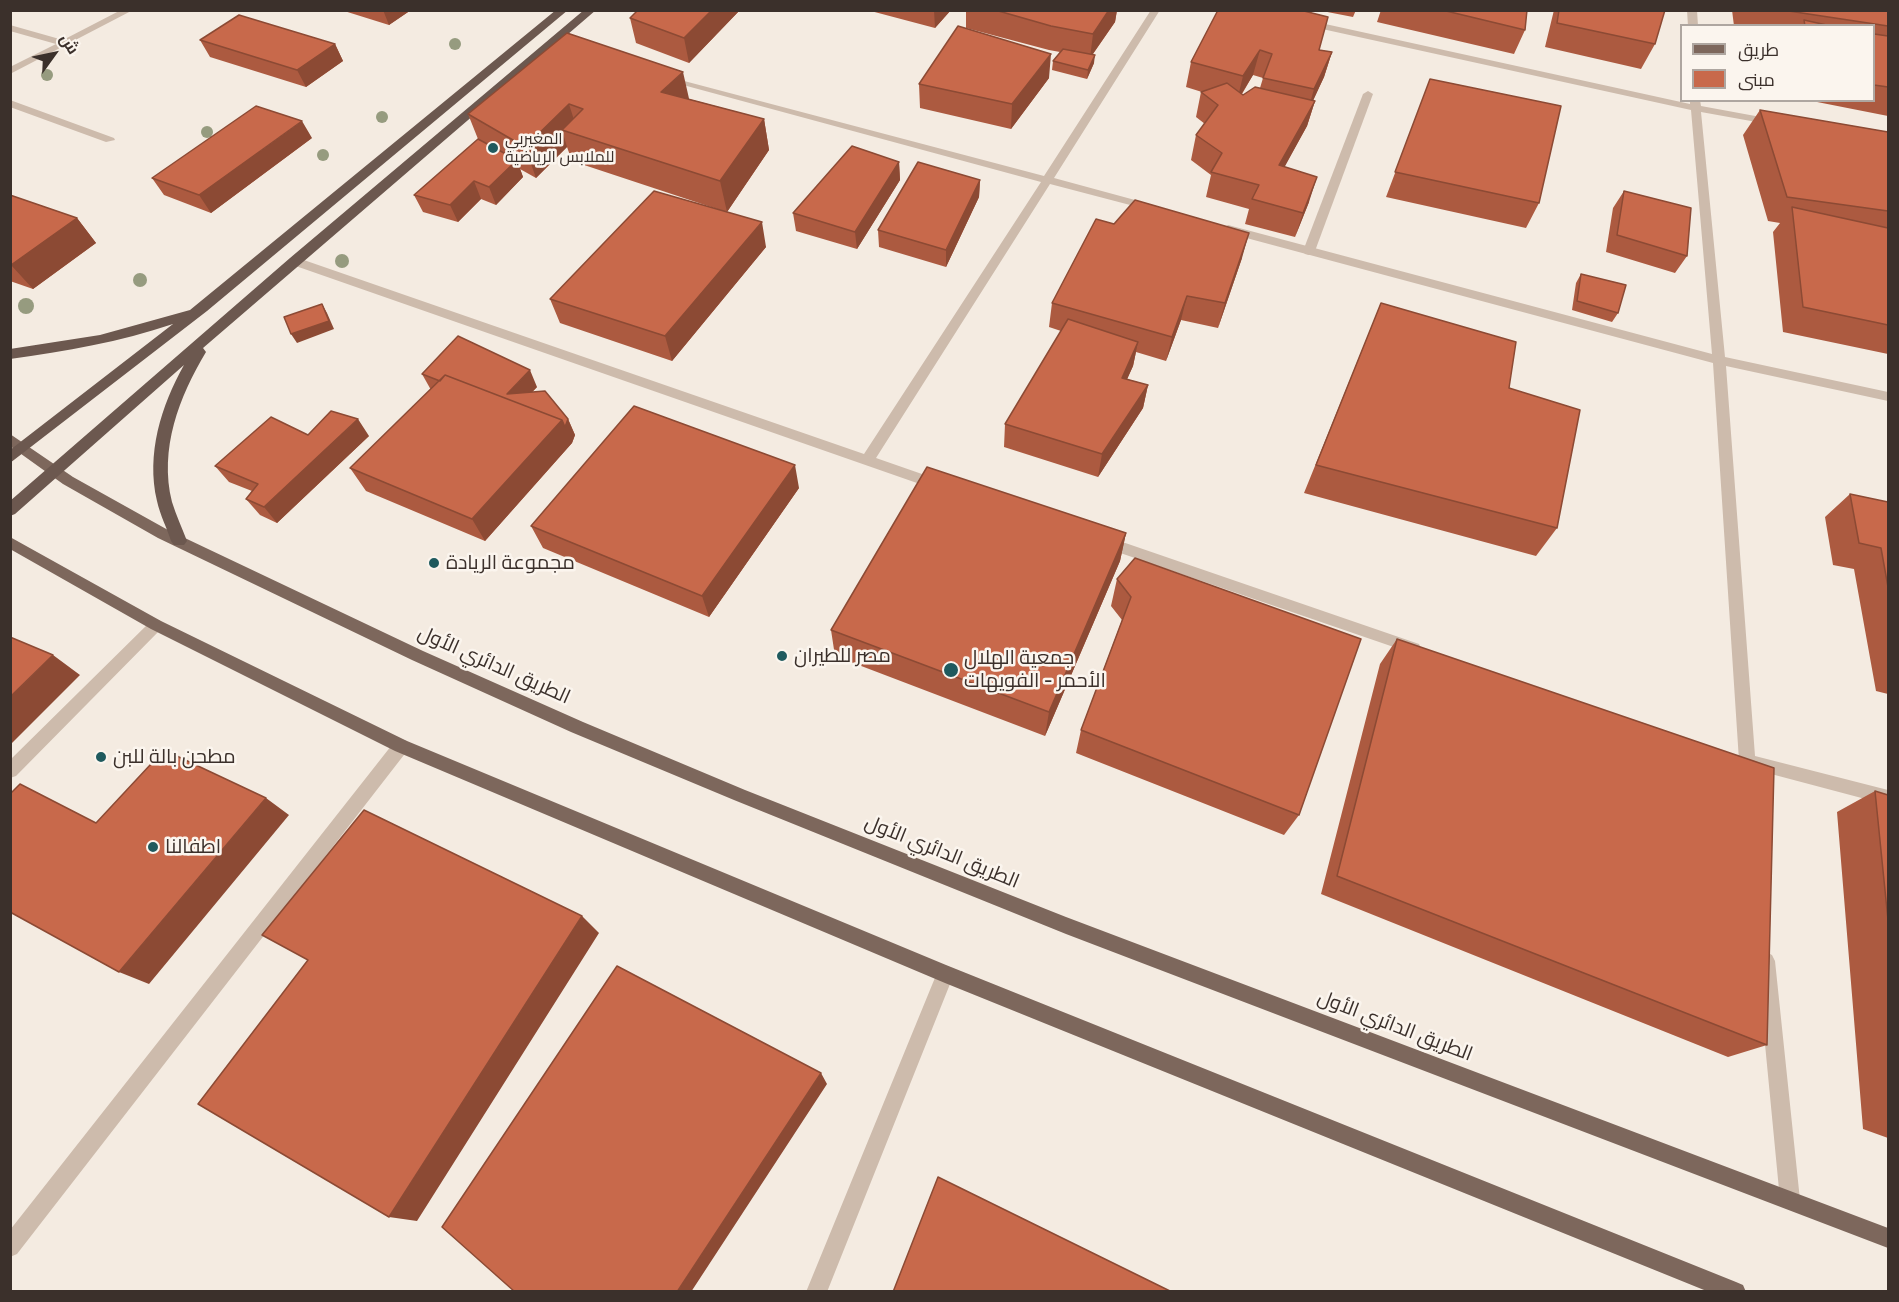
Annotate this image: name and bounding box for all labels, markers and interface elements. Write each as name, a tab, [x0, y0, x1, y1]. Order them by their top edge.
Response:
north arrow	[24, 24, 84, 84]
legend	[1680, 24, 1875, 102]
text: ش	[56, 30, 83, 58]
text: طريق	[1738, 39, 1779, 61]
text: مبنى	[1738, 69, 1775, 91]
place label: المغيربي للملابس الرياضية	[505, 129, 615, 167]
marker: المغيربي للملابس الرياضية	[486, 141, 500, 155]
place label: مجموعة الريادة	[446, 551, 575, 575]
marker: مجموعة الريادة	[427, 556, 441, 570]
street label: الطريق الدائري الأول	[414, 621, 574, 709]
place label: مصر للطيران	[794, 644, 891, 668]
place label: جمعية الهلال الأحمر - الفويهات	[964, 646, 1106, 693]
marker: مصر للطيران	[775, 649, 789, 663]
marker: جمعية الهلال الأحمر - الفويهات	[942, 661, 960, 679]
place label: مطحن بالة للبن	[113, 745, 236, 769]
marker: مطحن بالة للبن	[94, 750, 108, 764]
street label: الطريق الدائري الأول	[861, 810, 1023, 894]
place label: اطفالنا	[165, 835, 221, 859]
marker: اطفالنا	[146, 840, 160, 854]
street label: الطريق الدائري الأول	[1314, 985, 1476, 1067]

